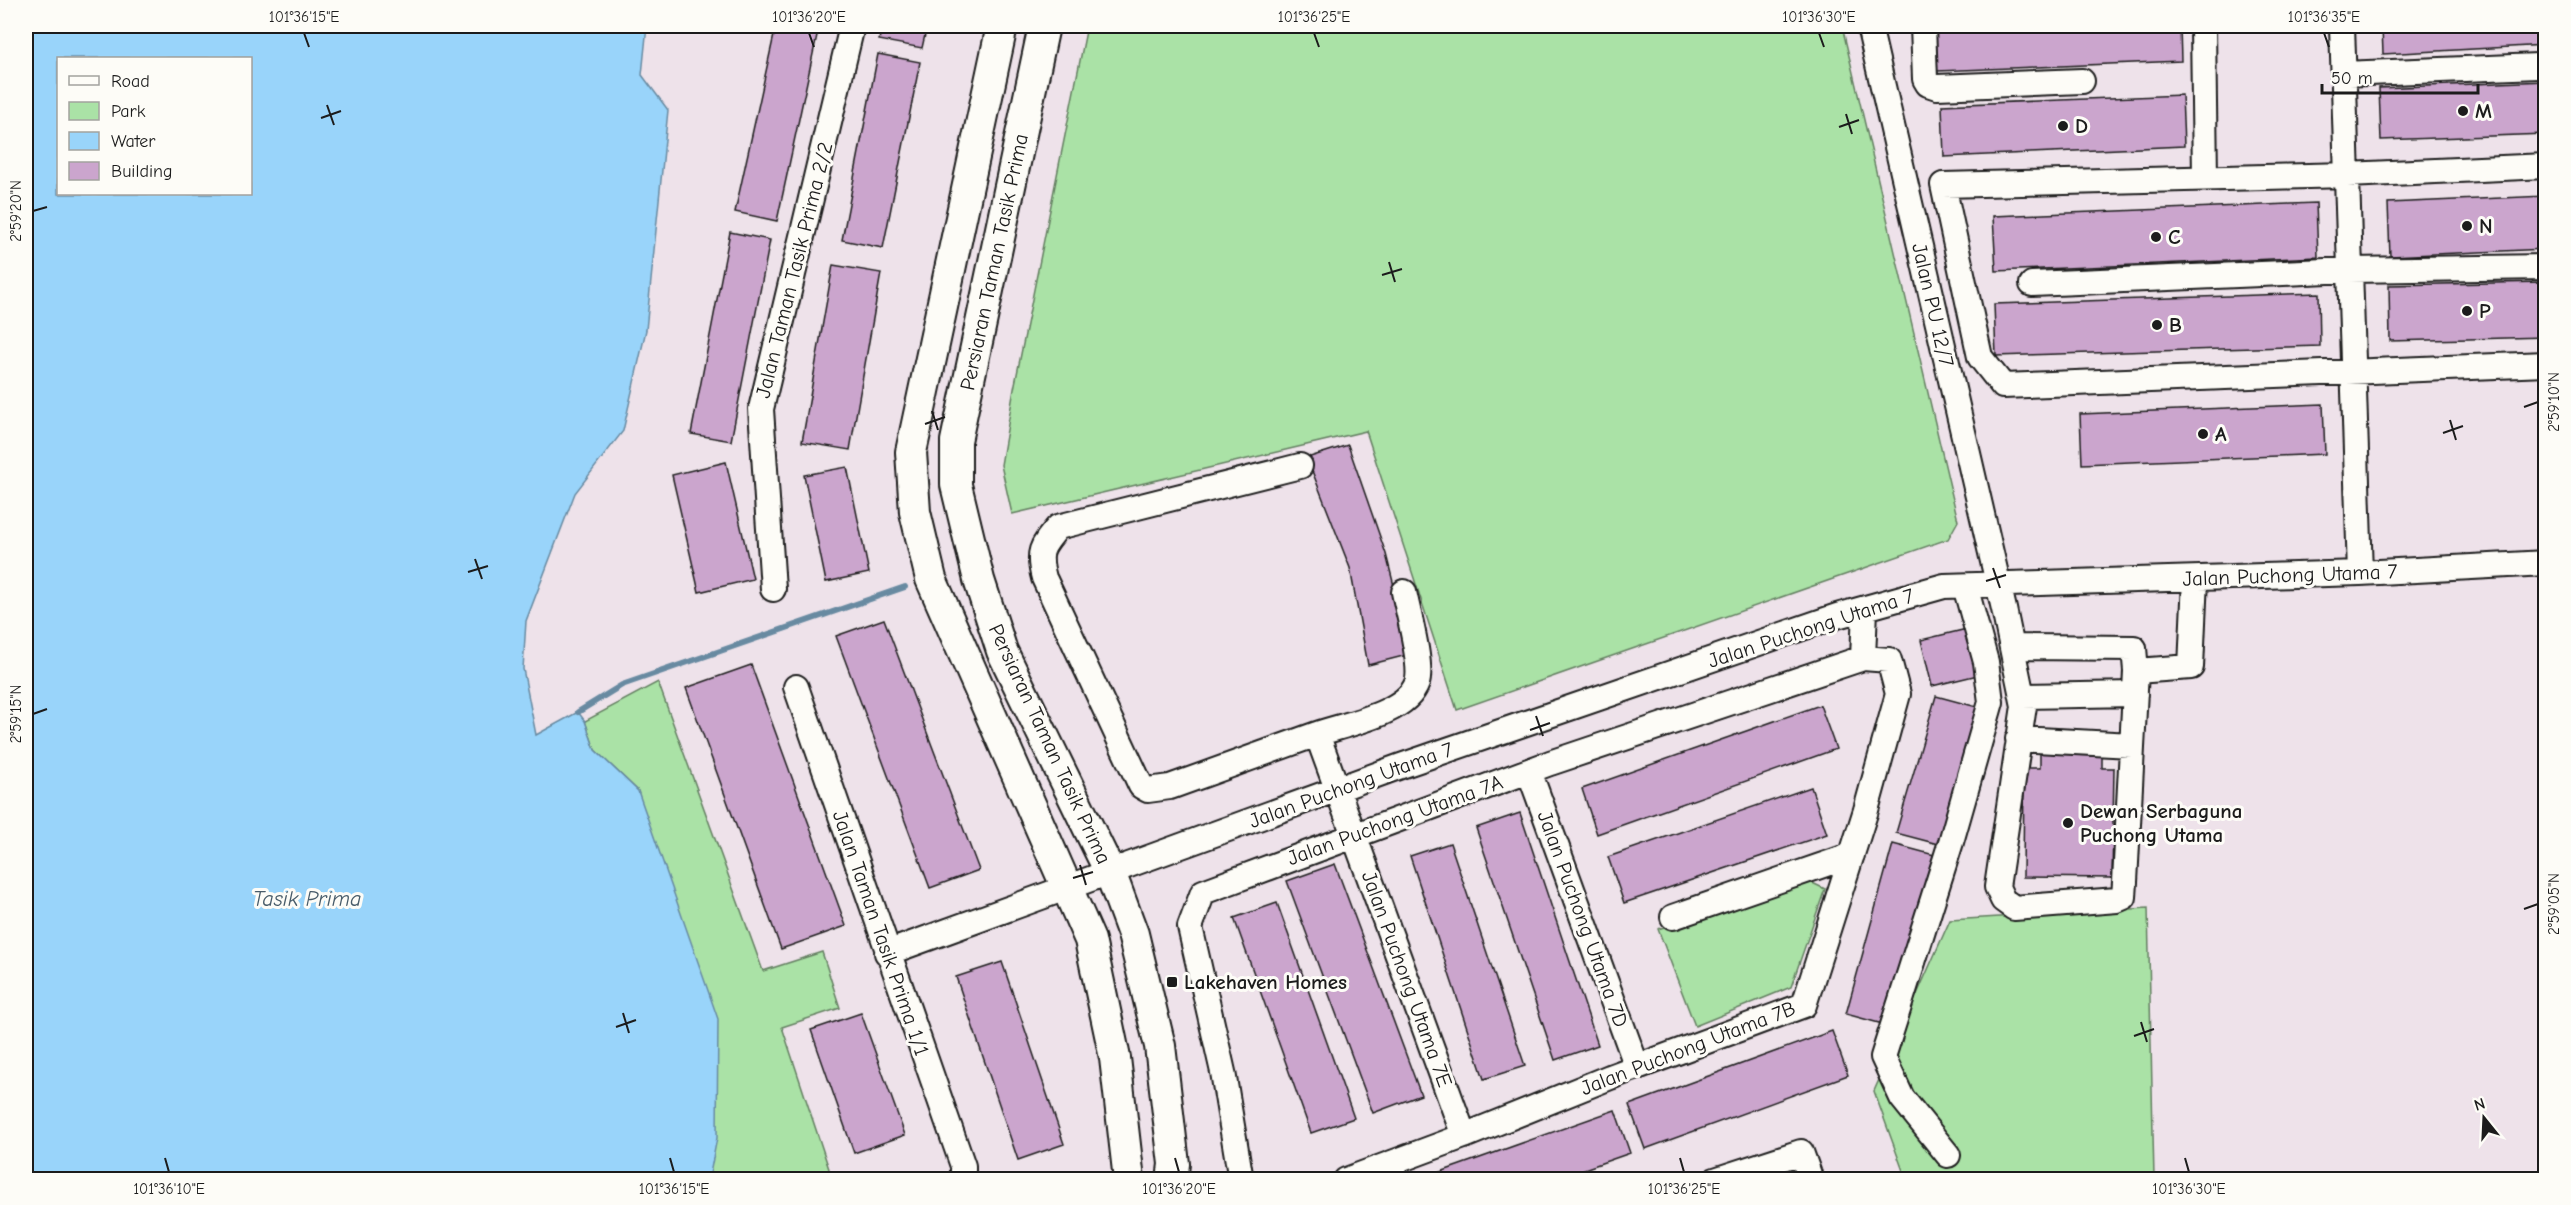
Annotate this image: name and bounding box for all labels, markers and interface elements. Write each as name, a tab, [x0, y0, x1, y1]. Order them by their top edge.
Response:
text: 101°36'15"E	[269, 8, 339, 26]
text: 101°36'20"E	[772, 8, 846, 26]
text: 101°36'25"E	[1278, 8, 1350, 26]
text: 101°36'30"E	[1782, 8, 1856, 26]
text: 101°36'35"E	[2288, 8, 2360, 26]
legend	[57, 57, 252, 195]
scale bar	[2322, 57, 2478, 95]
text: 50 m	[2331, 68, 2373, 89]
text: Road	[111, 71, 150, 92]
place label: M	[2475, 99, 2492, 123]
text: Park	[111, 101, 146, 122]
marker: M	[2456, 104, 2470, 118]
place label: D	[2075, 114, 2088, 138]
marker: D	[2056, 119, 2070, 133]
text: Water	[111, 131, 156, 152]
street label: Persiaran Taman Tasik Prima	[955, 131, 1033, 393]
street label: Jalan Taman Tasik Prima 2/2	[751, 140, 837, 400]
text: Building	[111, 161, 173, 182]
text: 2°59'20"N	[7, 180, 25, 242]
place label: N	[2479, 214, 2493, 238]
marker: N	[2460, 219, 2474, 233]
place label: C	[2168, 225, 2181, 249]
marker: C	[2149, 230, 2163, 244]
street label: Jalan PU 12/7	[1907, 241, 1959, 369]
place label: P	[2479, 299, 2491, 323]
marker: P	[2460, 304, 2474, 318]
place label: B	[2169, 313, 2182, 337]
marker: B	[2150, 318, 2164, 332]
text: 2°59'10"N	[2545, 372, 2563, 432]
place label: A	[2215, 422, 2227, 446]
marker: A	[2196, 427, 2210, 441]
street label: Jalan Puchong Utama 7	[2182, 559, 2398, 591]
street label: Jalan Puchong Utama 7	[1705, 583, 1917, 673]
street label: Persiaran Taman Tasik Prima	[984, 620, 1116, 868]
text: 2°59'15"N	[7, 685, 25, 743]
street label: Jalan Puchong Utama 7	[1246, 737, 1456, 833]
street label: Jalan Puchong Utama 7A	[1284, 770, 1506, 870]
place label: Dewan Serbaguna Puchong Utama	[2080, 799, 2242, 847]
street label: Jalan Taman Tasik Prima 1/1	[828, 807, 934, 1059]
street label: Jalan Puchong Utama 7D	[1533, 808, 1633, 1030]
marker: Dewan Serbaguna Puchong Utama	[2061, 816, 2075, 830]
street label: Jalan Puchong Utama 7E	[1357, 868, 1457, 1090]
text: 2°59'05"N	[2545, 873, 2563, 935]
water label: Tasik Prima	[253, 886, 361, 912]
place label: Lakehaven Homes	[1184, 970, 1347, 994]
marker: Lakehaven Homes	[1165, 975, 1179, 989]
street label: Jalan Puchong Utama 7B	[1577, 996, 1799, 1100]
north arrow	[2454, 1088, 2514, 1148]
text: N	[2472, 1095, 2487, 1115]
text: 101°36'10"E	[133, 1180, 205, 1198]
text: 101°36'15"E	[639, 1180, 709, 1198]
text: 101°36'20"E	[1142, 1180, 1216, 1198]
text: 101°36'25"E	[1648, 1180, 1720, 1198]
text: 101°36'30"E	[2152, 1180, 2226, 1198]

